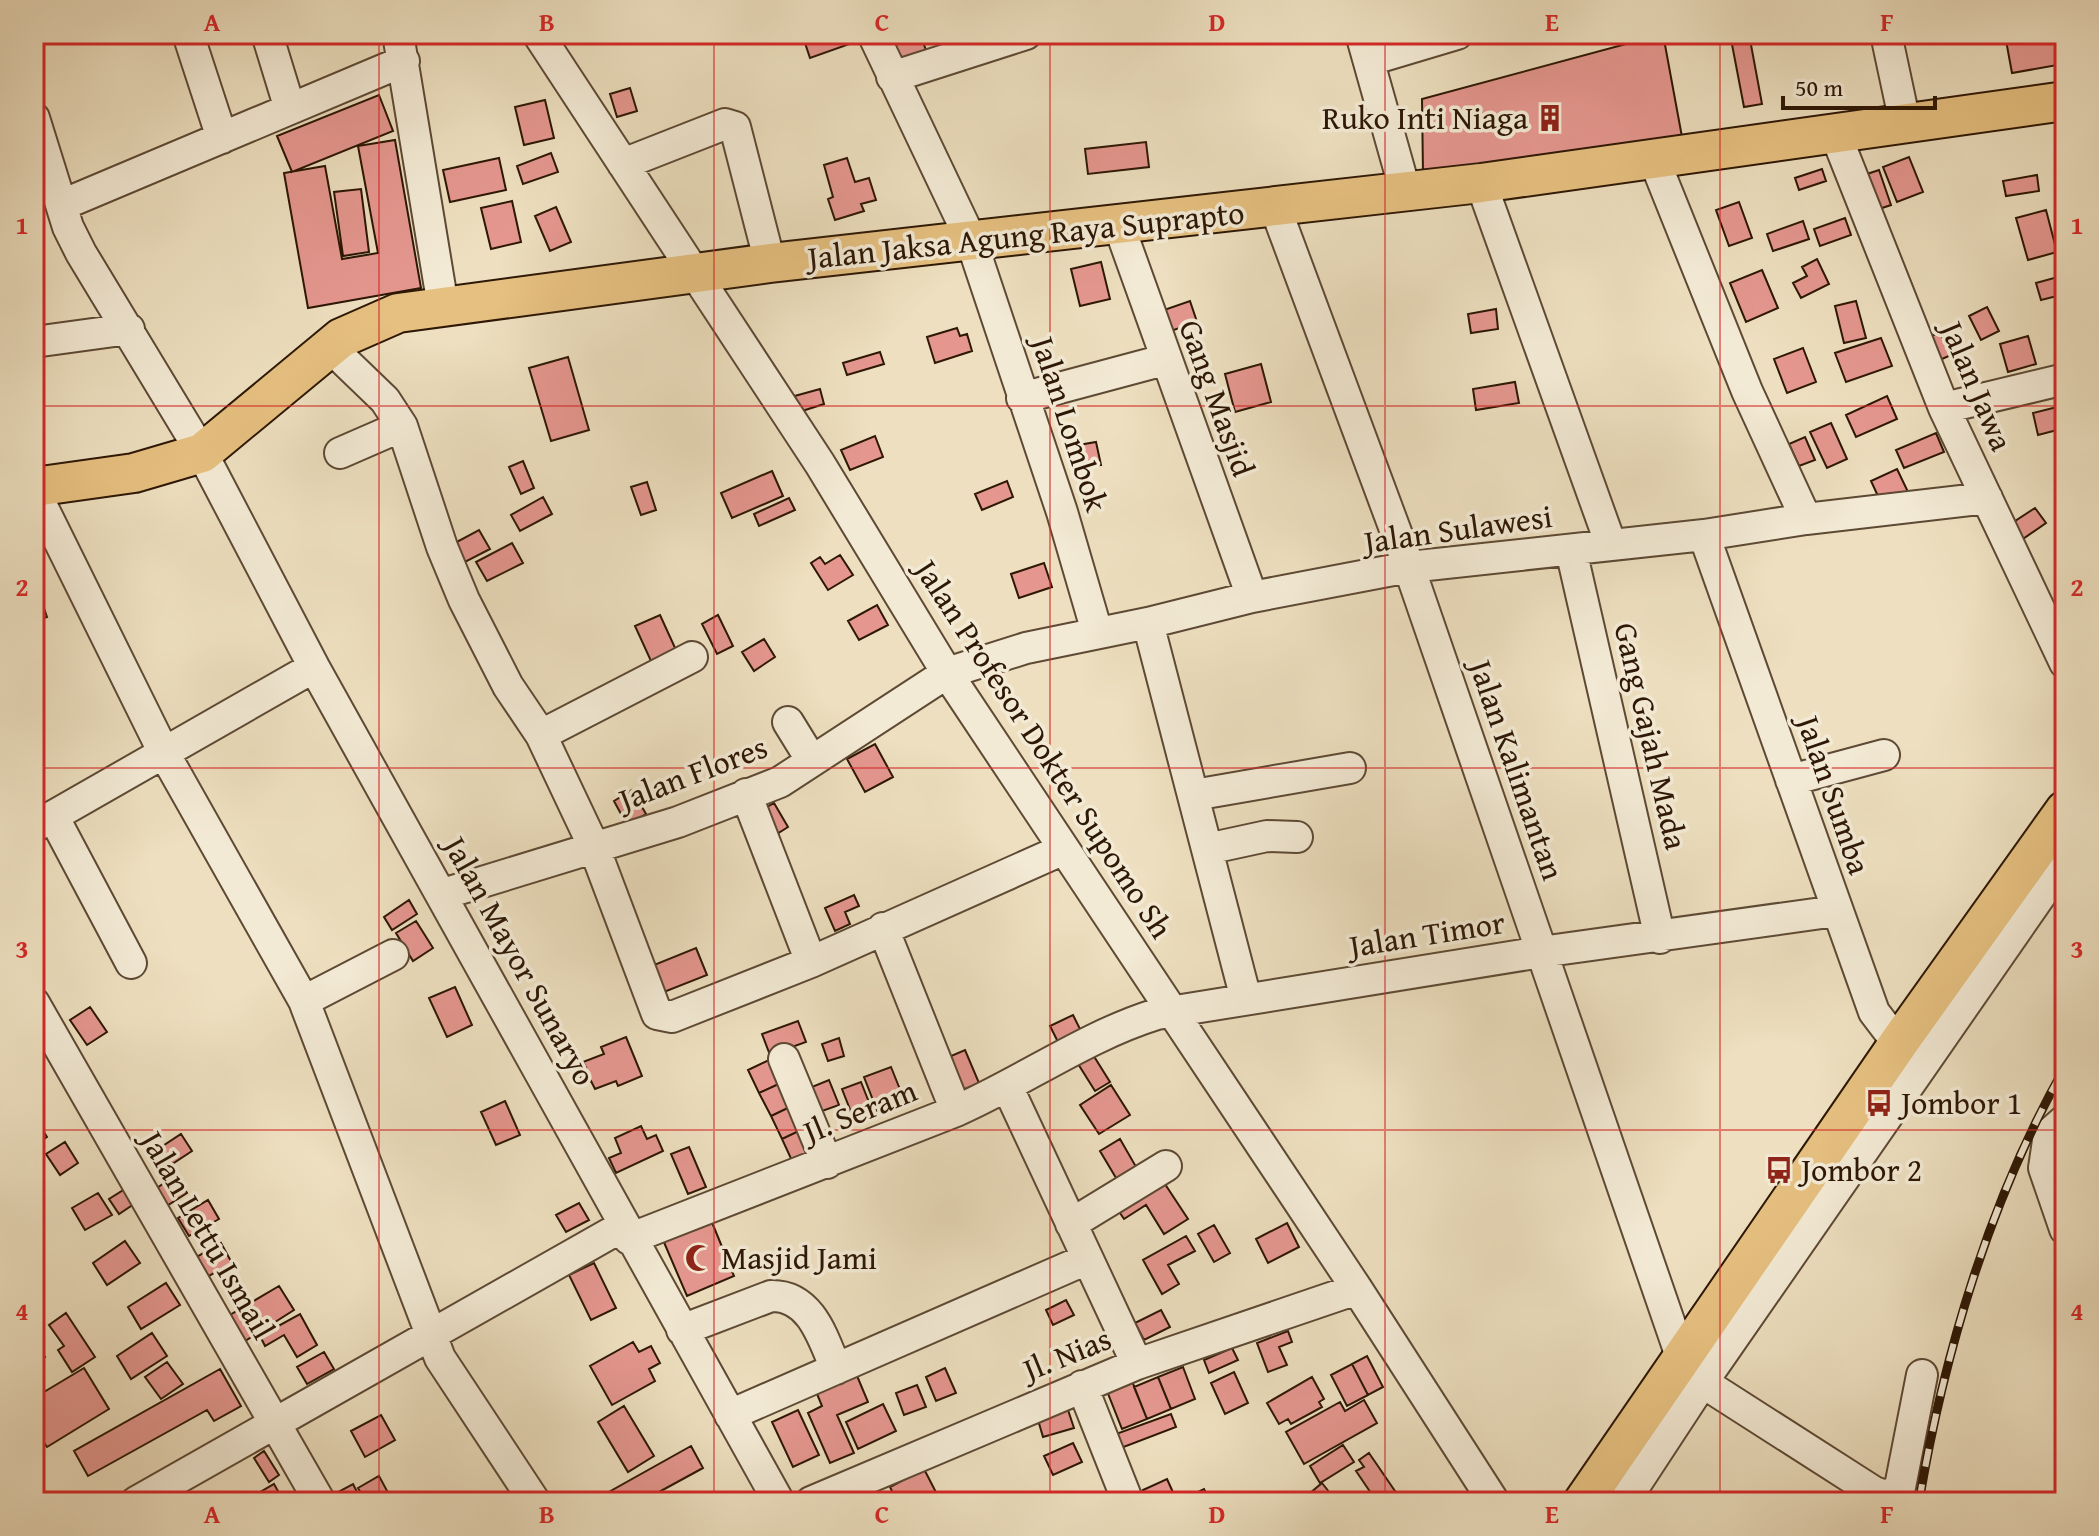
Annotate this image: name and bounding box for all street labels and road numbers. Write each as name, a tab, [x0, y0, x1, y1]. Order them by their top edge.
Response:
street label: Jalan Jaksa Agung Raya Suprapto	[801, 188, 1246, 281]
street label: Jalan Jawa	[1928, 310, 2026, 458]
street label: Gang Masjid	[1167, 313, 1268, 483]
street label: Jalan Lombok	[1019, 326, 1121, 518]
street label: Jalan Sulawesi	[1357, 492, 1555, 566]
street label: Jalan Profesor Dokter Supomo Sh	[902, 547, 1185, 947]
street label: Gang Gajah Mada	[1603, 618, 1700, 854]
street label: Jalan Kalimantan	[1457, 650, 1577, 886]
street label: Jalan Sumba	[1784, 705, 1884, 881]
street label: Jalan Flores	[608, 723, 774, 824]
street label: Jalan Mayor Sunaryo	[430, 824, 608, 1094]
street label: Jalan Timor	[1342, 898, 1508, 970]
street label: Jl. Seram	[792, 1067, 924, 1156]
street label: Jalan Lettu Ismail	[128, 1118, 287, 1348]
street label: Jl. Nias	[1012, 1315, 1118, 1394]

